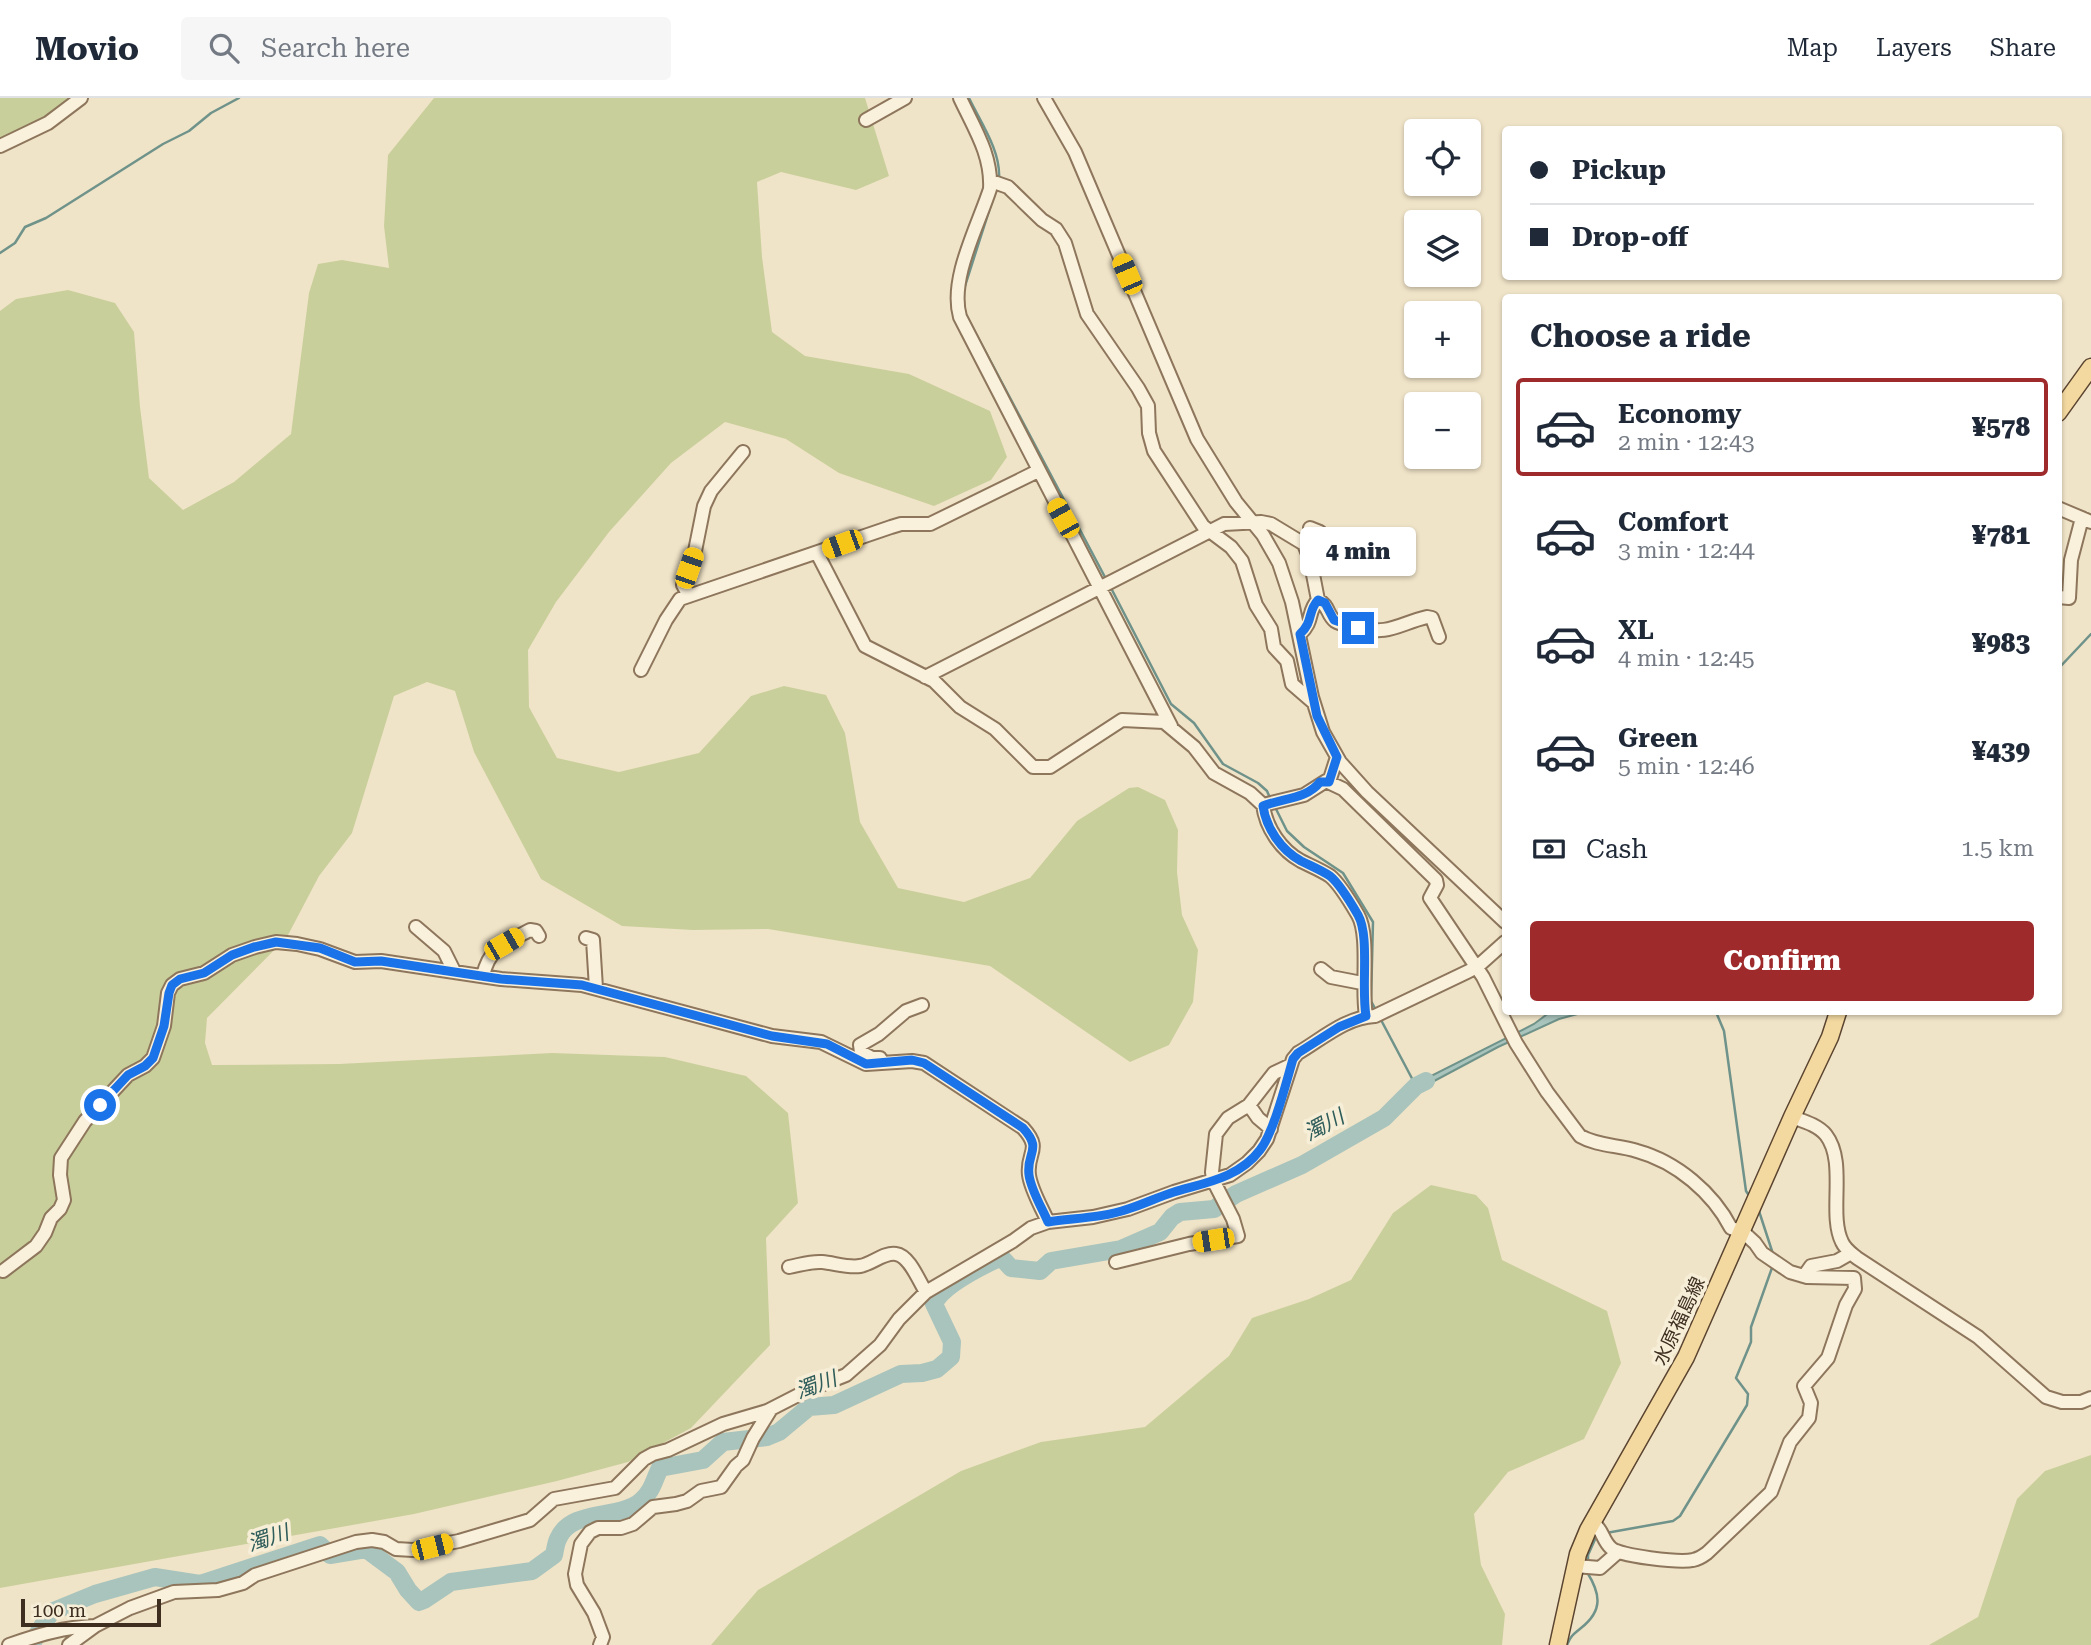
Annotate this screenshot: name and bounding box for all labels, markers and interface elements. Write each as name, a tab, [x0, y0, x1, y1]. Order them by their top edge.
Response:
search box	[181, 17, 671, 80]
text: Movio	[35, 29, 139, 68]
icon: search	[205, 29, 243, 67]
text: Search here	[261, 33, 410, 63]
text: Map	[1787, 34, 1838, 62]
text: Layers	[1876, 34, 1952, 62]
text: Share	[1990, 34, 2056, 62]
map controls	[1404, 119, 1481, 469]
button: locate	[1404, 119, 1481, 196]
text: Pickup	[1572, 155, 1666, 185]
button: layers	[1404, 210, 1481, 287]
text: Drop-off	[1572, 222, 1688, 252]
car	[1110, 251, 1145, 297]
button: +	[1404, 301, 1481, 378]
text: Choose a ride	[1530, 317, 1751, 355]
button: −	[1404, 392, 1481, 469]
icon: car	[1534, 396, 1597, 459]
text: Economy	[1618, 399, 1741, 429]
text: ¥578	[1972, 412, 2030, 442]
text: 2 min · 12:43	[1618, 429, 1755, 456]
car	[1044, 495, 1083, 541]
icon: car	[1534, 504, 1597, 567]
text: Comfort	[1618, 507, 1728, 537]
text: ¥781	[1972, 520, 2030, 550]
callout: 4 min	[1300, 526, 1416, 575]
car	[819, 527, 866, 561]
text: 3 min · 12:44	[1618, 537, 1755, 564]
text: 4 min	[1326, 538, 1390, 565]
car	[673, 545, 706, 591]
route end	[1342, 612, 1374, 644]
icon: car	[1534, 612, 1597, 675]
text: XL	[1618, 615, 1654, 645]
text: ¥983	[1972, 628, 2030, 658]
text: 4 min · 12:45	[1618, 645, 1755, 672]
icon: car	[1534, 720, 1597, 783]
text: Green	[1618, 723, 1698, 753]
text: ¥439	[1972, 736, 2030, 766]
text: 5 min · 12:46	[1618, 753, 1755, 780]
icon: cash	[1530, 830, 1568, 868]
text: Cash	[1586, 834, 1648, 864]
text: 1.5 km	[1961, 835, 2034, 862]
button: Confirm	[1530, 921, 2034, 1001]
car	[481, 924, 528, 964]
route start	[84, 1089, 116, 1121]
water label: 濁川	[1300, 1104, 1350, 1145]
car	[1191, 1226, 1236, 1254]
street label: 水原福島線	[1648, 1273, 1710, 1369]
water label: 濁川	[792, 1366, 842, 1403]
water label: 濁川	[244, 1519, 294, 1556]
car	[410, 1532, 455, 1562]
scale bar	[21, 1596, 161, 1628]
text: 100 m	[32, 1599, 86, 1622]

